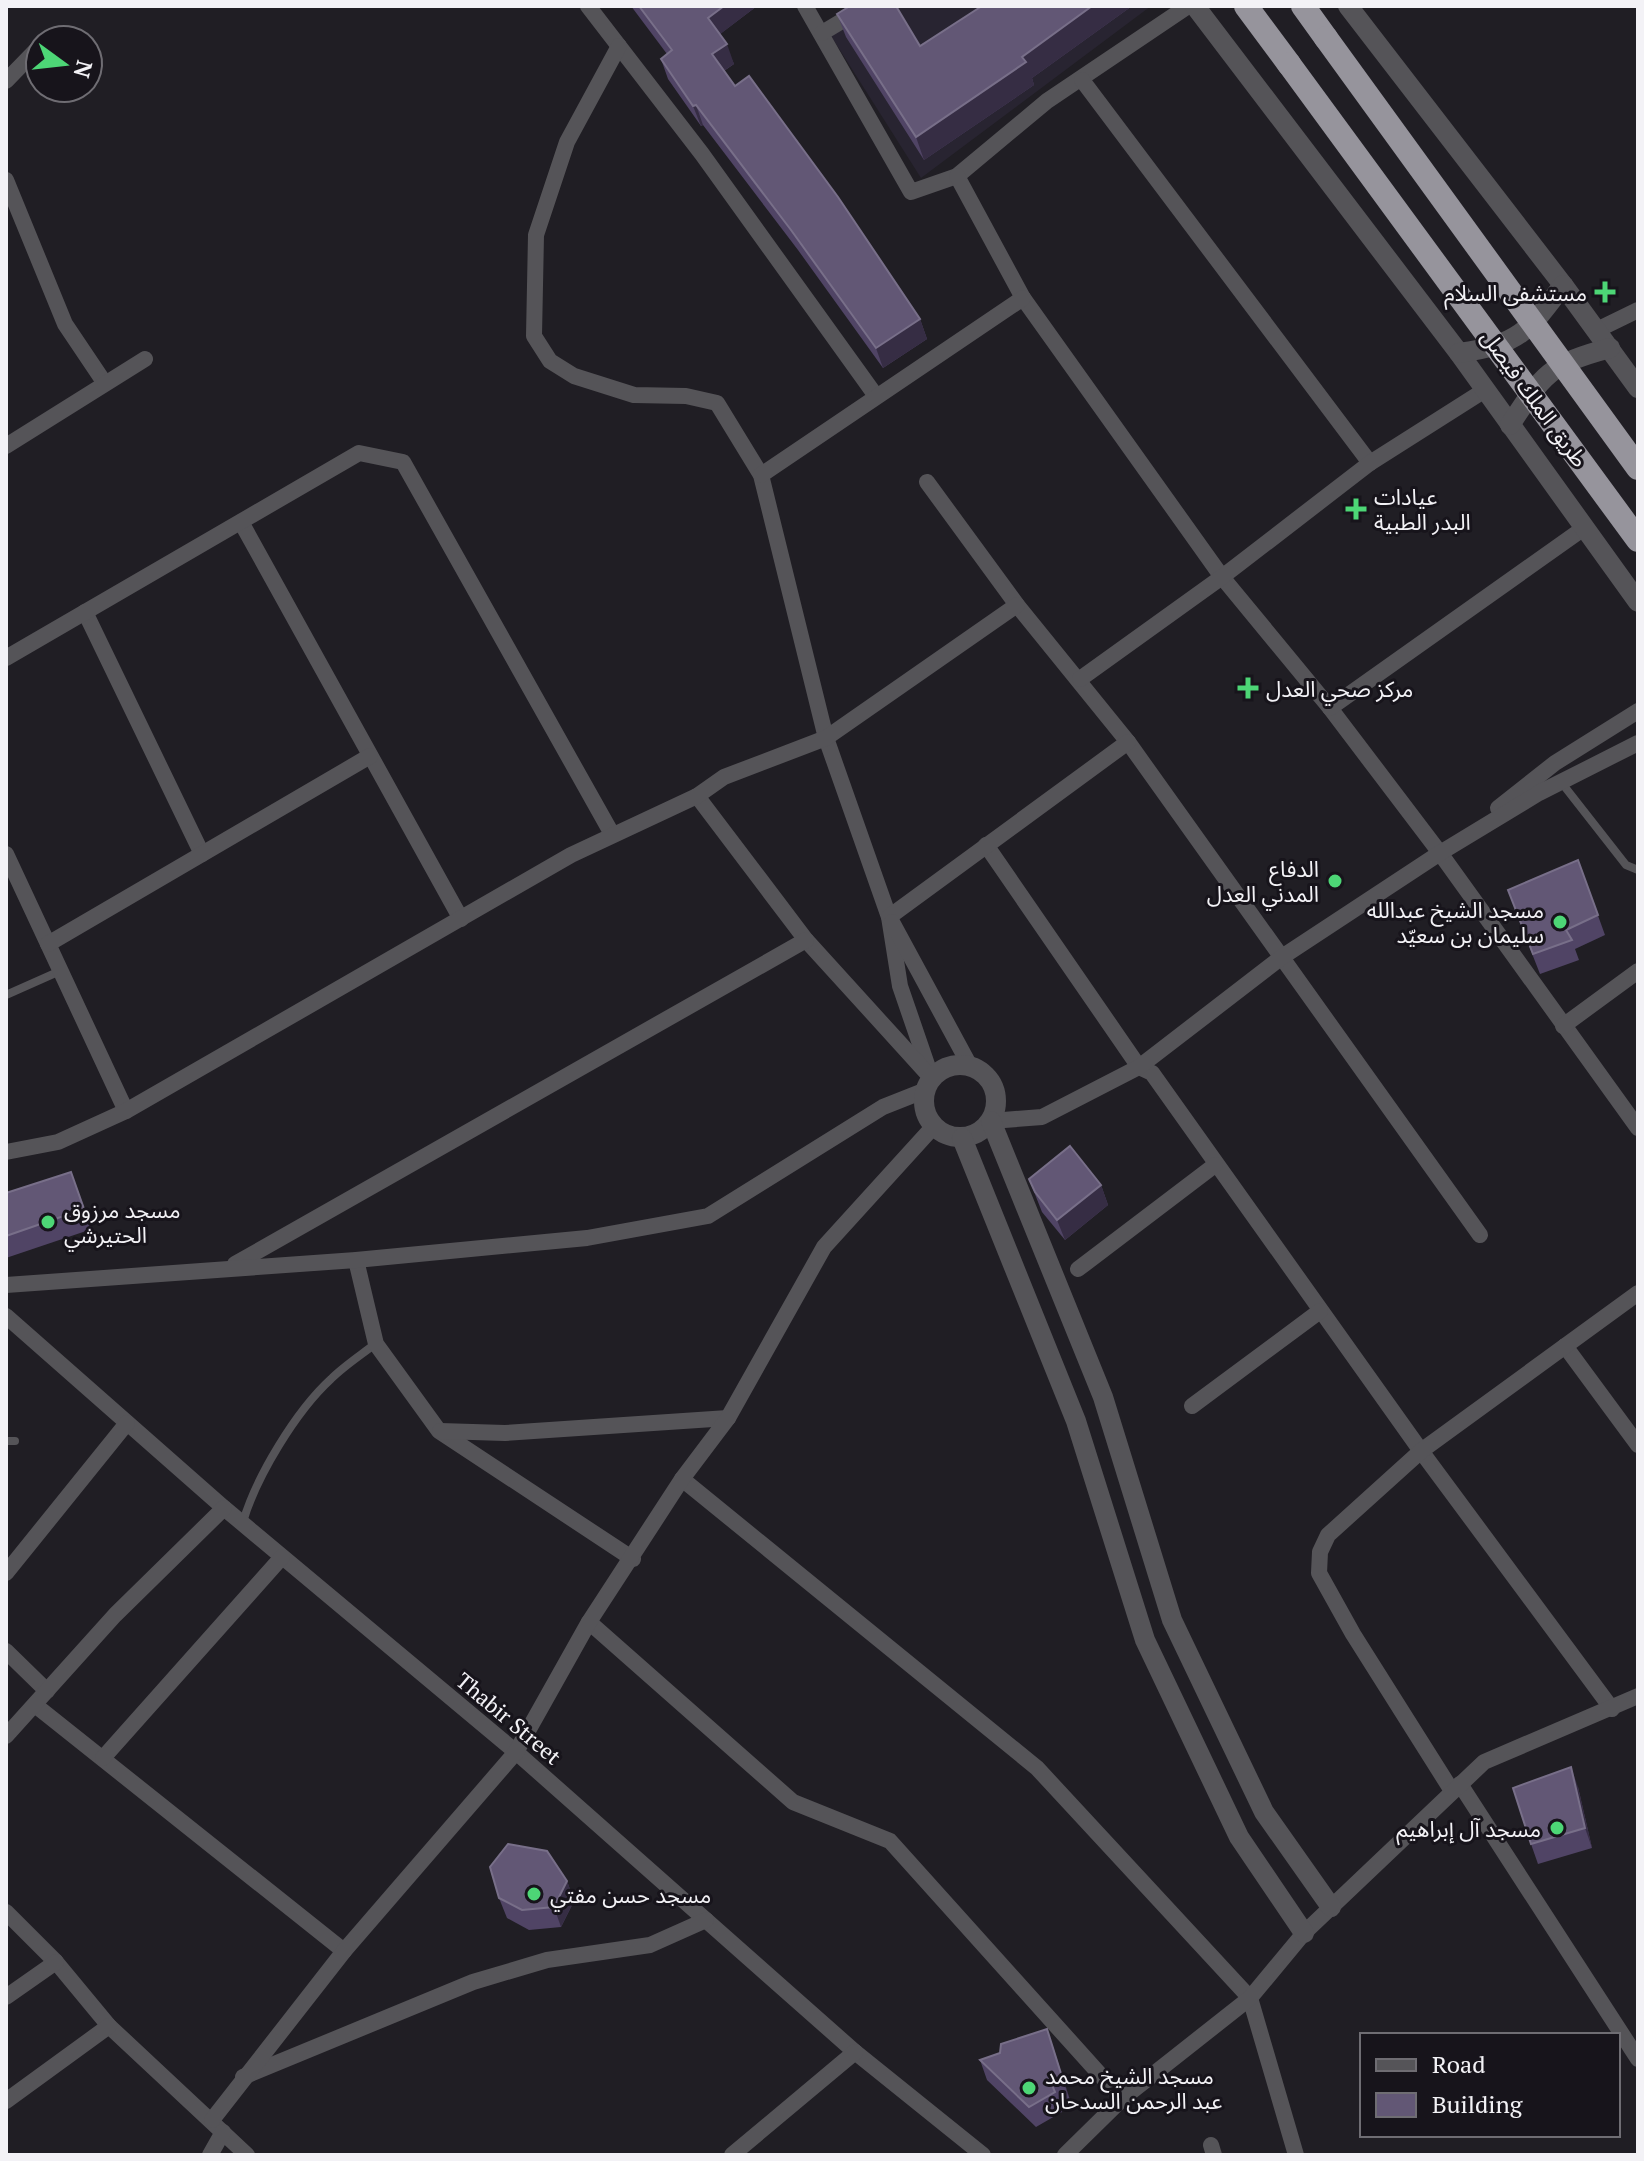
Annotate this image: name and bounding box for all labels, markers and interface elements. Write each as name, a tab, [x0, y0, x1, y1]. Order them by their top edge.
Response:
north arrow	[24, 24, 104, 104]
text: N	[68, 57, 100, 81]
place label: مستشفى السلام	[1444, 278, 1587, 310]
marker: مستشفى السلام	[1594, 281, 1616, 303]
street label: طريق الملك فيصل	[1475, 323, 1595, 473]
place label: عيادات البدر الطبية	[1374, 482, 1471, 536]
marker: عيادات البدر الطبية	[1345, 498, 1367, 520]
place label: مركز صحي العدل	[1266, 674, 1413, 706]
marker: مركز صحي العدل	[1237, 677, 1259, 699]
place label: الدفاع المدني العدل	[1207, 854, 1319, 911]
marker: الدفاع المدني العدل	[1326, 872, 1344, 890]
place label: مسجد الشيخ عبدالله سليمان بن سعيّد	[1367, 895, 1544, 949]
marker: مسجد الشيخ عبدالله سليمان بن سعيّد	[1551, 913, 1569, 931]
place label: مسجد مرزوق الحتيرشي	[64, 1195, 181, 1252]
marker: مسجد مرزوق الحتيرشي	[39, 1213, 57, 1231]
street label: Thabir Street	[450, 1666, 568, 1770]
place label: مسجد آل إبراهيم	[1396, 1814, 1541, 1846]
marker: مسجد آل إبراهيم	[1548, 1819, 1566, 1837]
place label: مسجد حسن مفتي	[550, 1880, 711, 1912]
marker: مسجد حسن مفتي	[525, 1885, 543, 1903]
legend	[1360, 2033, 1620, 2137]
text: Road	[1432, 2048, 1486, 2080]
place label: مسجد الشيخ محمد عبد الرحمن السدحان	[1045, 2061, 1222, 2115]
marker: مسجد الشيخ محمد عبد الرحمن السدحان	[1020, 2079, 1038, 2097]
text: Building	[1432, 2088, 1523, 2120]

